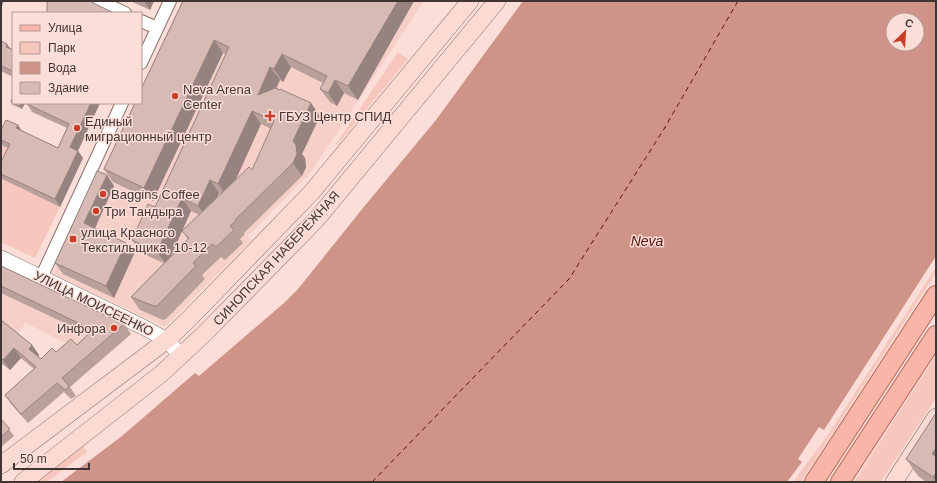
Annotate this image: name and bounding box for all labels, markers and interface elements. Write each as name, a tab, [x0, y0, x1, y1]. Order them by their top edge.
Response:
legend	[12, 12, 142, 104]
north arrow	[885, 12, 925, 52]
text: С	[903, 16, 915, 30]
text: Улица	[48, 21, 82, 35]
text: Парк	[48, 41, 76, 55]
text: Вода	[48, 61, 76, 75]
text: Здание	[48, 81, 89, 95]
place label: Neva Arena Center	[183, 82, 252, 112]
marker: Neva Arena Center	[170, 91, 180, 101]
place label: ГБУЗ Центр СПИД	[279, 109, 392, 124]
marker: ГБУЗ Центр СПИД	[264, 110, 276, 122]
place label: Единый миграционный центр	[85, 114, 212, 144]
marker: Единый миграционный центр	[72, 123, 82, 133]
place label: Baggins Coffee	[111, 187, 200, 202]
street label: СИНОПСКАЯ НАБЕРЕЖНАЯ	[210, 188, 343, 329]
marker: Baggins Coffee	[98, 189, 108, 199]
place label: Три Тандыра	[104, 204, 183, 219]
marker: Три Тандыра	[91, 206, 101, 216]
place label: улица Красного Текстильщика, 10-12	[81, 225, 207, 255]
water label: Neva	[631, 233, 664, 249]
marker: улица Красного Текстильщика, 10-12	[68, 234, 78, 244]
street label: УЛИЦА МОИСЕЕНКО	[31, 268, 156, 339]
place label: Инфора	[57, 321, 107, 336]
marker: Инфора	[109, 323, 119, 333]
scale bar	[14, 445, 89, 471]
text: 50 m	[20, 452, 47, 466]

